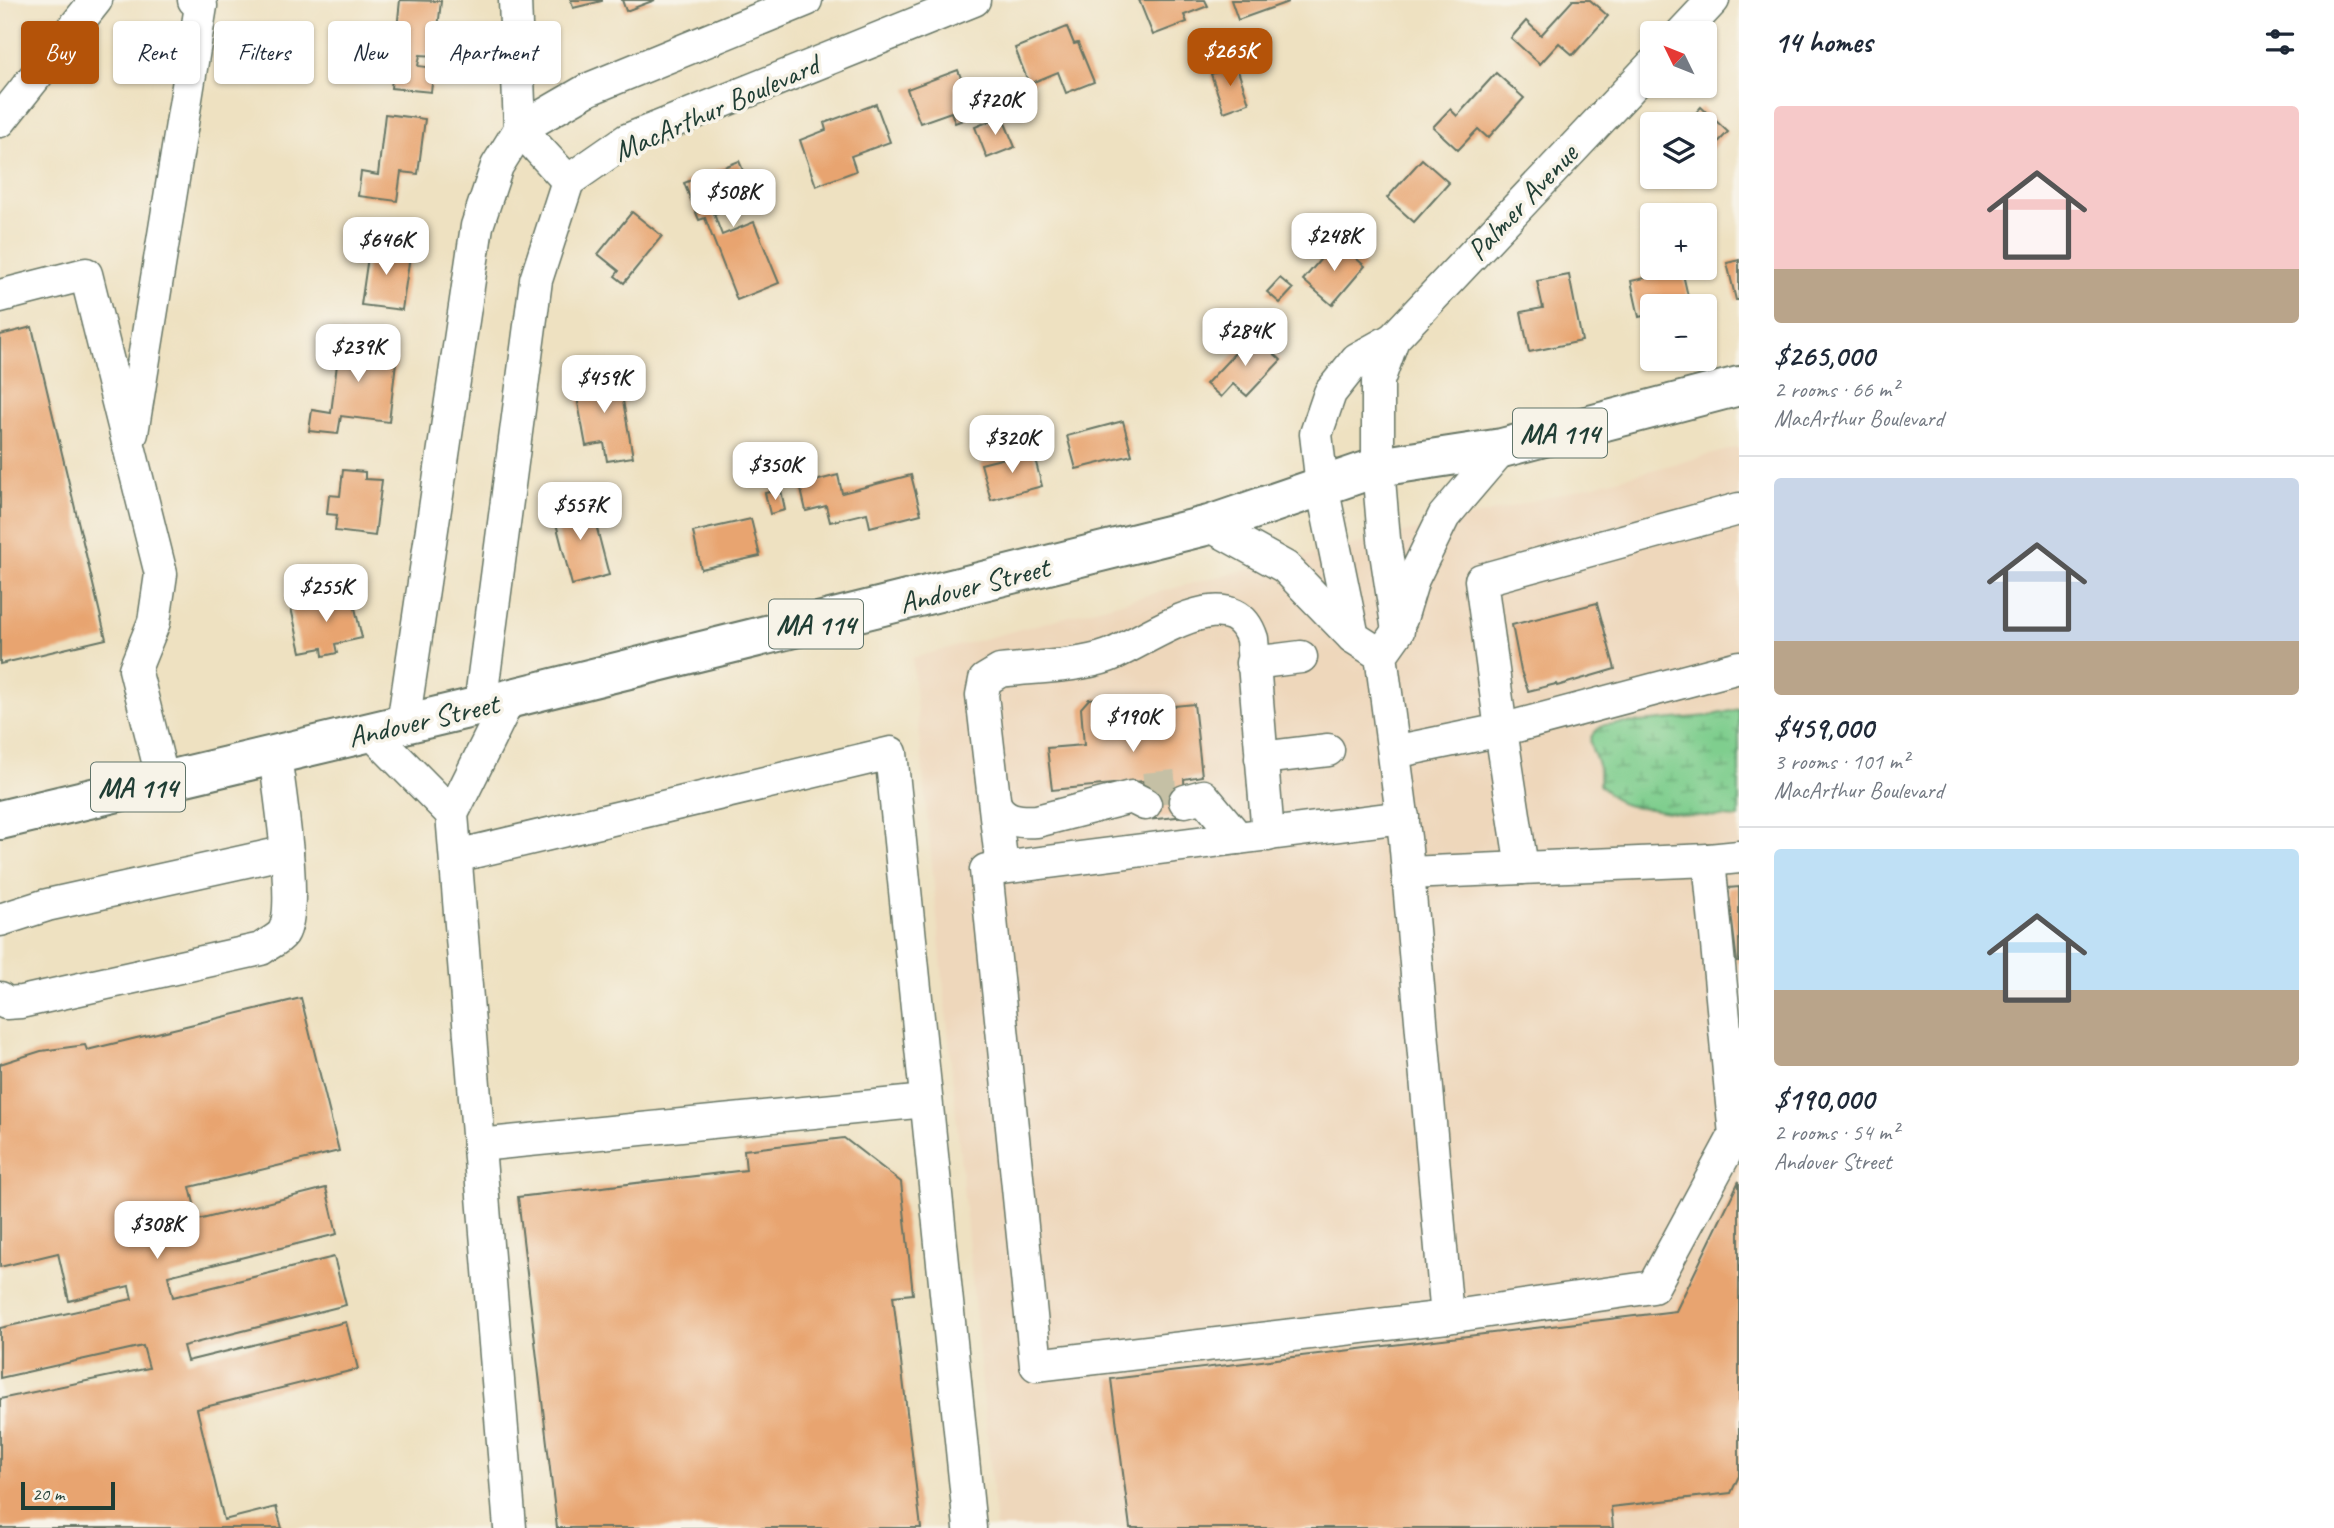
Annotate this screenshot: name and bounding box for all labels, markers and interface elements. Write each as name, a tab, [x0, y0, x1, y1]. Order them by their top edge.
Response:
chip: Buy	[21, 21, 99, 84]
chip: Rent	[113, 21, 200, 84]
chip: Filters	[214, 21, 314, 84]
chip: New	[328, 21, 411, 84]
chip: Apartment	[425, 21, 561, 84]
north arrow	[1640, 21, 1717, 98]
map controls	[1640, 21, 1717, 371]
text: 14 homes	[1774, 23, 1872, 61]
icon: filters	[2261, 23, 2299, 61]
pin: $265K	[1181, 28, 1279, 88]
text: $265K	[1203, 36, 1257, 65]
street label: MacArthur Boulevard	[607, 44, 829, 170]
pin: $720K	[946, 78, 1044, 137]
text: $720K	[969, 85, 1022, 114]
button: layers	[1640, 112, 1717, 189]
street label: Palmer Avenue	[1458, 134, 1587, 268]
icon: home	[1974, 152, 2100, 278]
pin: $508K	[684, 170, 782, 229]
text: $508K	[707, 177, 759, 206]
button: +	[1640, 203, 1717, 280]
pin: $248K	[1285, 214, 1383, 273]
pin: $646K	[337, 218, 435, 277]
text: $248K	[1307, 221, 1361, 250]
text: $646K	[359, 225, 413, 254]
button: −	[1640, 294, 1717, 371]
pin: $284K	[1196, 308, 1294, 368]
text: $284K	[1218, 316, 1272, 345]
pin: $239K	[309, 324, 407, 384]
text: $239K	[332, 332, 384, 361]
text: $265,000	[1774, 337, 1875, 375]
pin: $459K	[555, 356, 653, 415]
text: $459K	[578, 363, 630, 392]
text: 2 rooms · 66 m²	[1774, 375, 1898, 404]
text: MacArthur Boulevard	[1774, 404, 1944, 433]
road number: MA 114	[1513, 408, 1607, 458]
pin: $320K	[963, 416, 1061, 475]
text: $320K	[985, 423, 1039, 452]
pin: $350K	[726, 442, 824, 502]
text: $350K	[749, 450, 801, 479]
pin: $557K	[531, 482, 629, 542]
text: $557K	[554, 490, 606, 519]
icon: home	[1974, 524, 2100, 650]
street label: Andover Street	[895, 547, 1056, 622]
pin: $255K	[277, 564, 375, 624]
text: $255K	[300, 572, 352, 601]
road number: MA 114	[769, 600, 863, 648]
street label: Andover Street	[344, 684, 505, 756]
pin: $190K	[1084, 694, 1182, 754]
text: $190K	[1107, 702, 1159, 731]
text: $459,000	[1774, 709, 1874, 747]
text: 3 rooms · 101 m²	[1774, 747, 1909, 776]
road number: MA 114	[91, 762, 185, 812]
text: MacArthur Boulevard	[1774, 776, 1944, 805]
icon: home	[1974, 895, 2100, 1021]
text: $190,000	[1774, 1080, 1874, 1118]
text: 2 rooms · 54 m²	[1774, 1118, 1898, 1147]
text: Andover Street	[1774, 1147, 1891, 1176]
pin: $308K	[108, 1202, 206, 1261]
text: $308K	[130, 1209, 184, 1238]
scale bar	[21, 1479, 116, 1511]
text: 20 m	[32, 1482, 64, 1506]

